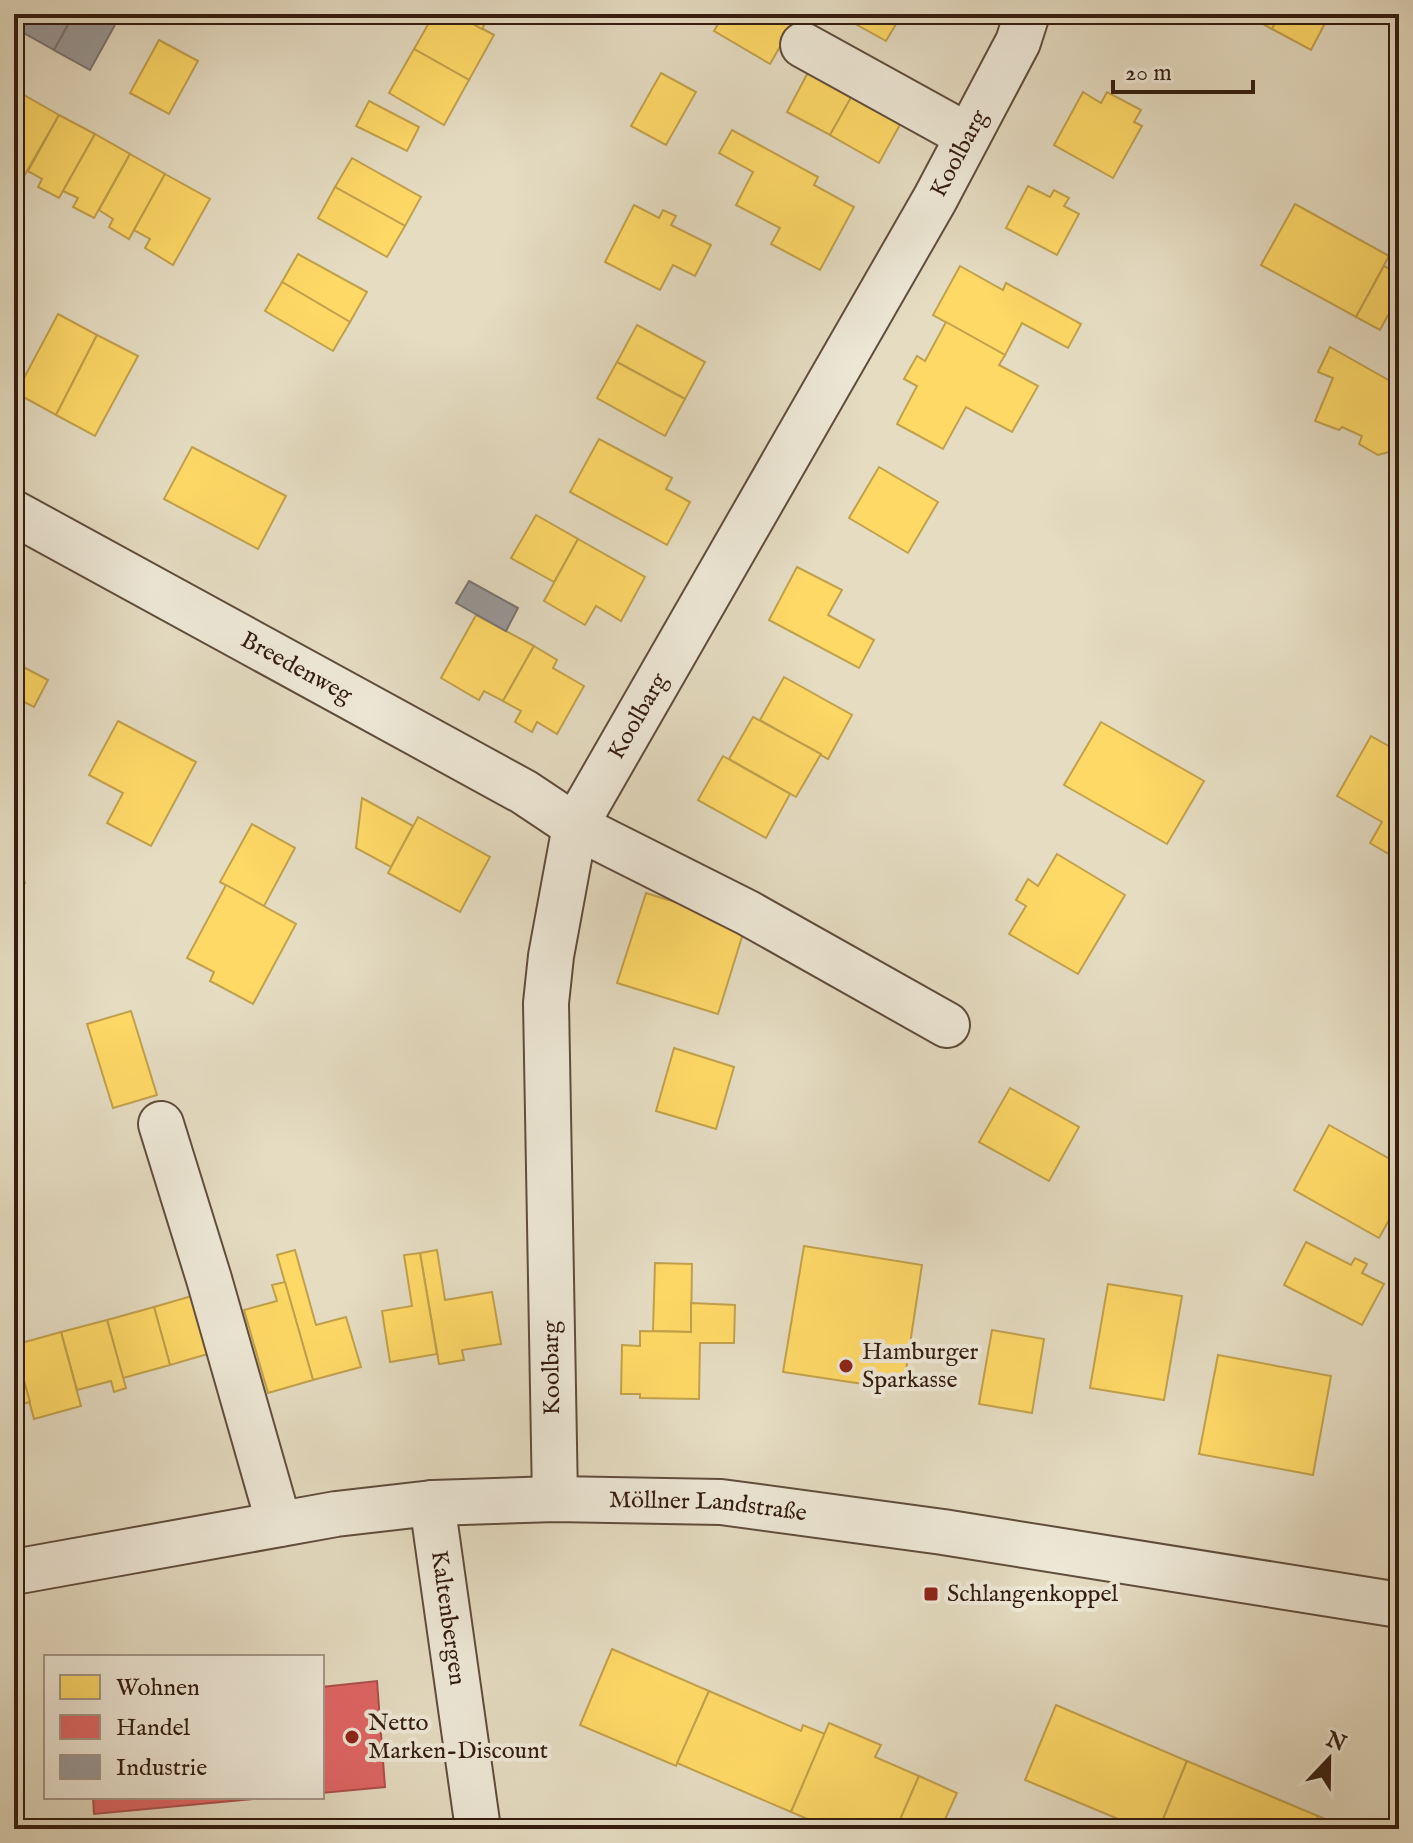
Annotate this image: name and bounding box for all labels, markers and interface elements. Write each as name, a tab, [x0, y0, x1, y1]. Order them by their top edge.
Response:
scale bar	[1113, 44, 1253, 94]
text: 20 m	[1125, 58, 1172, 89]
street label: Koolbarg	[923, 104, 995, 203]
street label: Breedenweg	[235, 624, 359, 711]
street label: Koolbarg	[601, 667, 675, 765]
street label: Koolbarg	[536, 1319, 568, 1416]
place label: Hamburger Sparkasse	[862, 1337, 978, 1396]
marker: Hamburger Sparkasse	[837, 1357, 855, 1375]
street label: Möllner Landstraße	[609, 1484, 809, 1529]
street label: Kaltenbergen	[423, 1548, 473, 1687]
place label: Schlangenkoppel	[947, 1579, 1119, 1610]
marker: Schlangenkoppel	[922, 1585, 940, 1603]
legend	[44, 1655, 324, 1799]
text: Wohnen	[116, 1673, 200, 1704]
place label: Netto Marken-Discount	[368, 1708, 548, 1767]
text: Handel	[116, 1713, 191, 1744]
north arrow	[1289, 1719, 1369, 1799]
text: N	[1321, 1725, 1350, 1759]
marker: Netto Marken-Discount	[343, 1728, 361, 1746]
text: Industrie	[116, 1753, 207, 1784]

